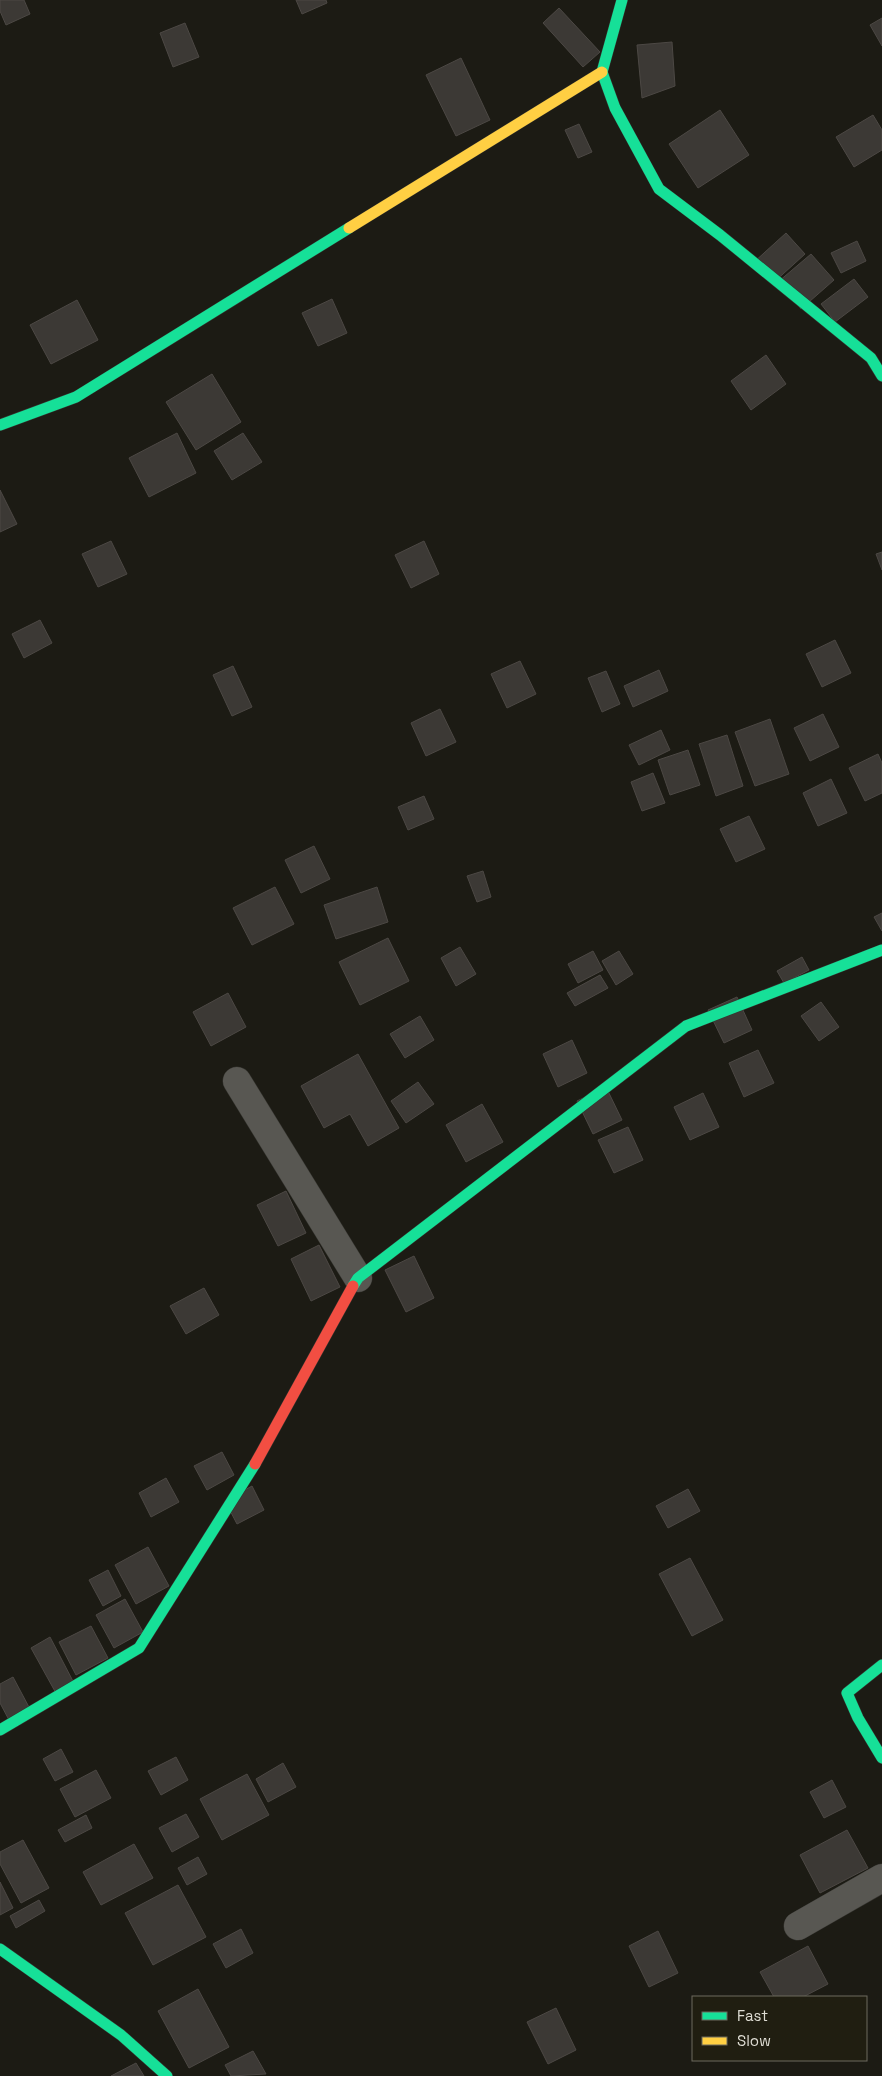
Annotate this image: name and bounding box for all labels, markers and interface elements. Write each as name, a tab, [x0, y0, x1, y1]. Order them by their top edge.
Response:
legend	[692, 1996, 867, 2061]
text: Fast	[737, 2006, 768, 2025]
text: Slow	[737, 2031, 771, 2050]

